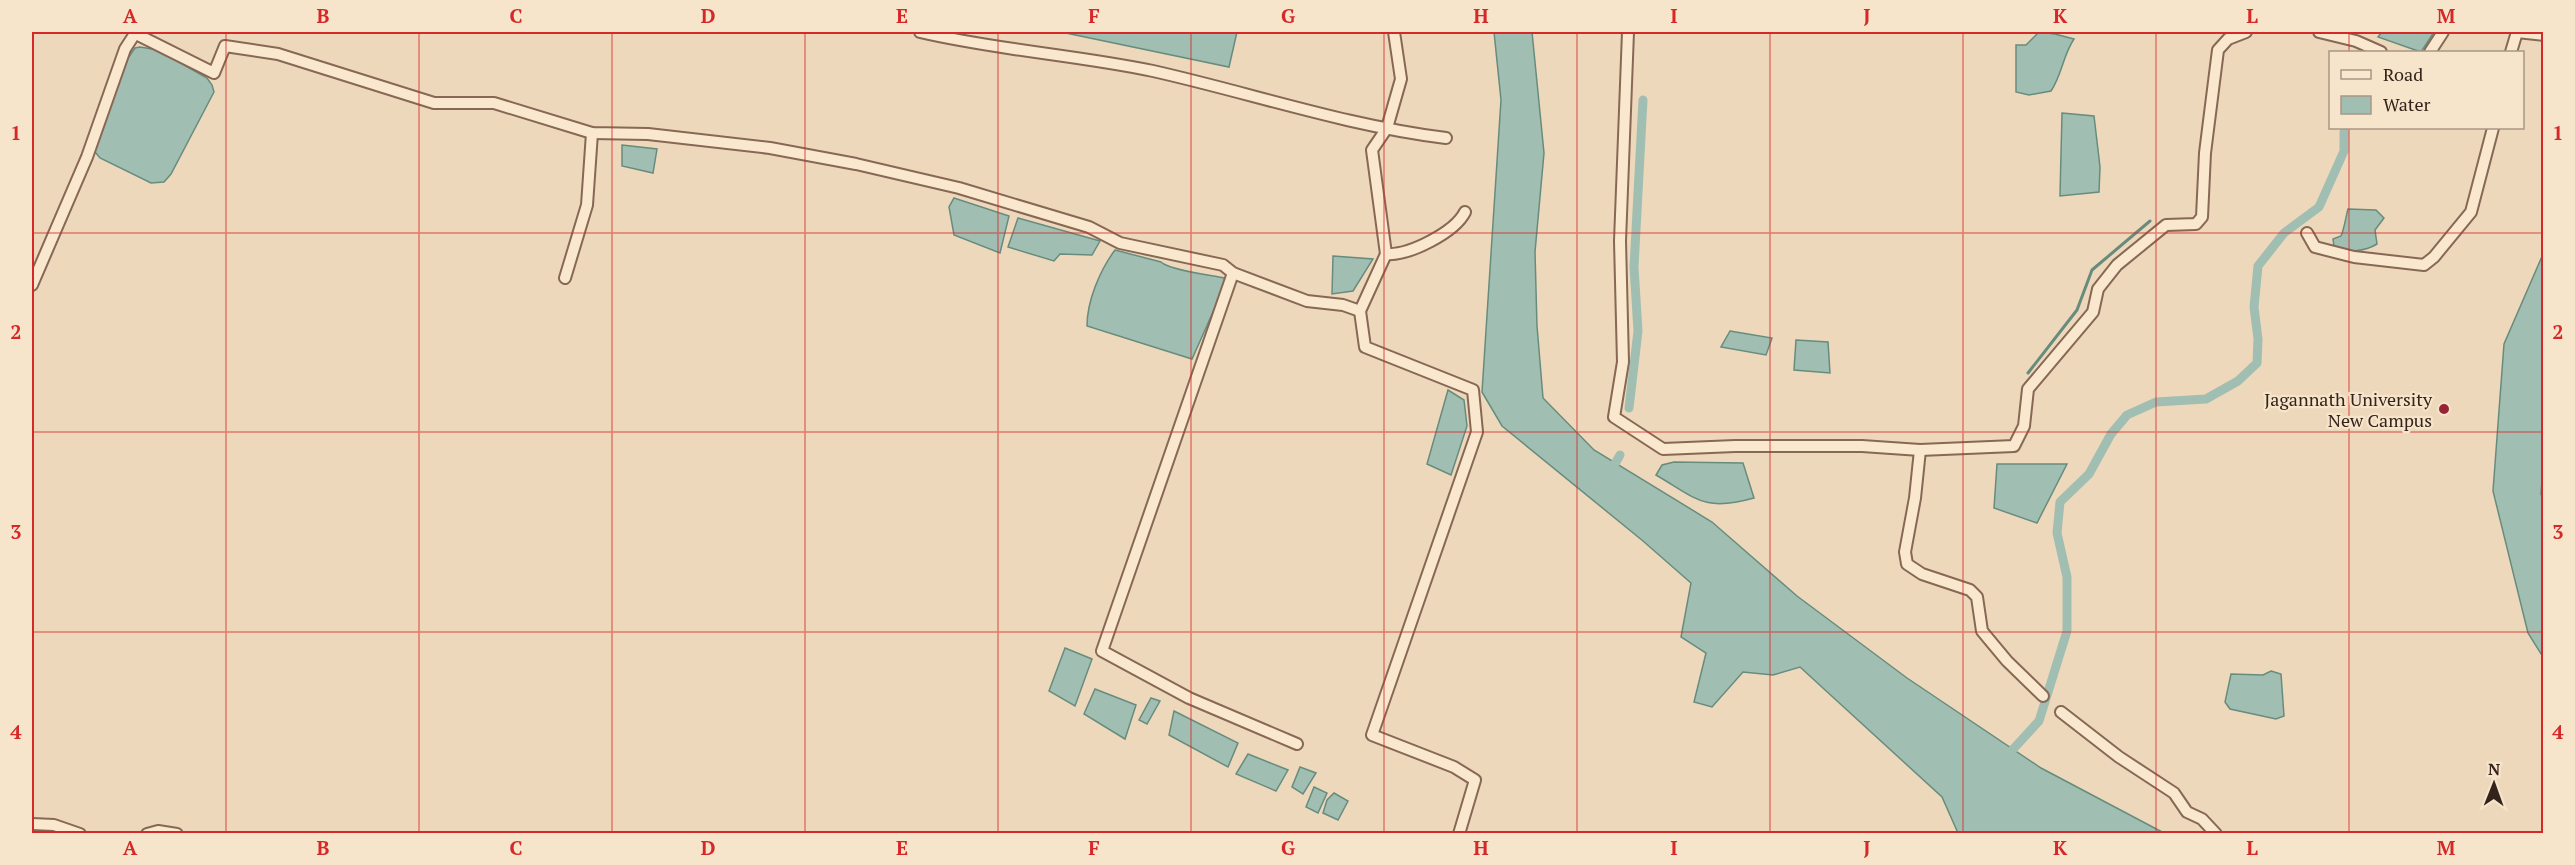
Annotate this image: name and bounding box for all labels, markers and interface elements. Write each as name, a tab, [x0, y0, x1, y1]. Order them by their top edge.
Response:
text: A	[123, 2, 138, 29]
text: B	[317, 2, 330, 29]
text: C	[509, 2, 523, 29]
text: D	[701, 2, 715, 29]
text: E	[896, 2, 908, 29]
text: F	[1088, 2, 1100, 29]
text: G	[1281, 2, 1295, 29]
text: H	[1473, 2, 1489, 29]
text: I	[1670, 2, 1678, 29]
text: J	[1863, 2, 1871, 29]
text: K	[2053, 2, 2068, 29]
text: L	[2246, 2, 2258, 29]
text: M	[2437, 2, 2456, 29]
legend	[2329, 51, 2524, 129]
text: Road	[2383, 62, 2423, 86]
text: Water	[2383, 92, 2430, 116]
text: 1	[10, 119, 22, 146]
text: 1	[2552, 119, 2564, 146]
text: 2	[10, 318, 22, 345]
text: 2	[2552, 318, 2564, 345]
place label: Jagannath University New Campus	[2264, 387, 2433, 432]
marker: Jagannath University New Campus	[2437, 402, 2451, 416]
text: 3	[10, 518, 22, 545]
text: 3	[2552, 518, 2564, 545]
text: 4	[10, 718, 22, 745]
text: 4	[2552, 718, 2564, 745]
north arrow	[2464, 754, 2524, 814]
text: N	[2488, 758, 2501, 780]
text: A	[123, 834, 138, 861]
text: B	[317, 834, 330, 861]
text: C	[509, 834, 523, 861]
text: D	[701, 834, 715, 861]
text: E	[896, 834, 908, 861]
text: F	[1088, 834, 1100, 861]
text: G	[1281, 834, 1295, 861]
text: H	[1473, 834, 1489, 861]
text: I	[1670, 834, 1678, 861]
text: J	[1863, 834, 1871, 861]
text: K	[2053, 834, 2068, 861]
text: L	[2246, 834, 2258, 861]
text: M	[2437, 834, 2456, 861]

